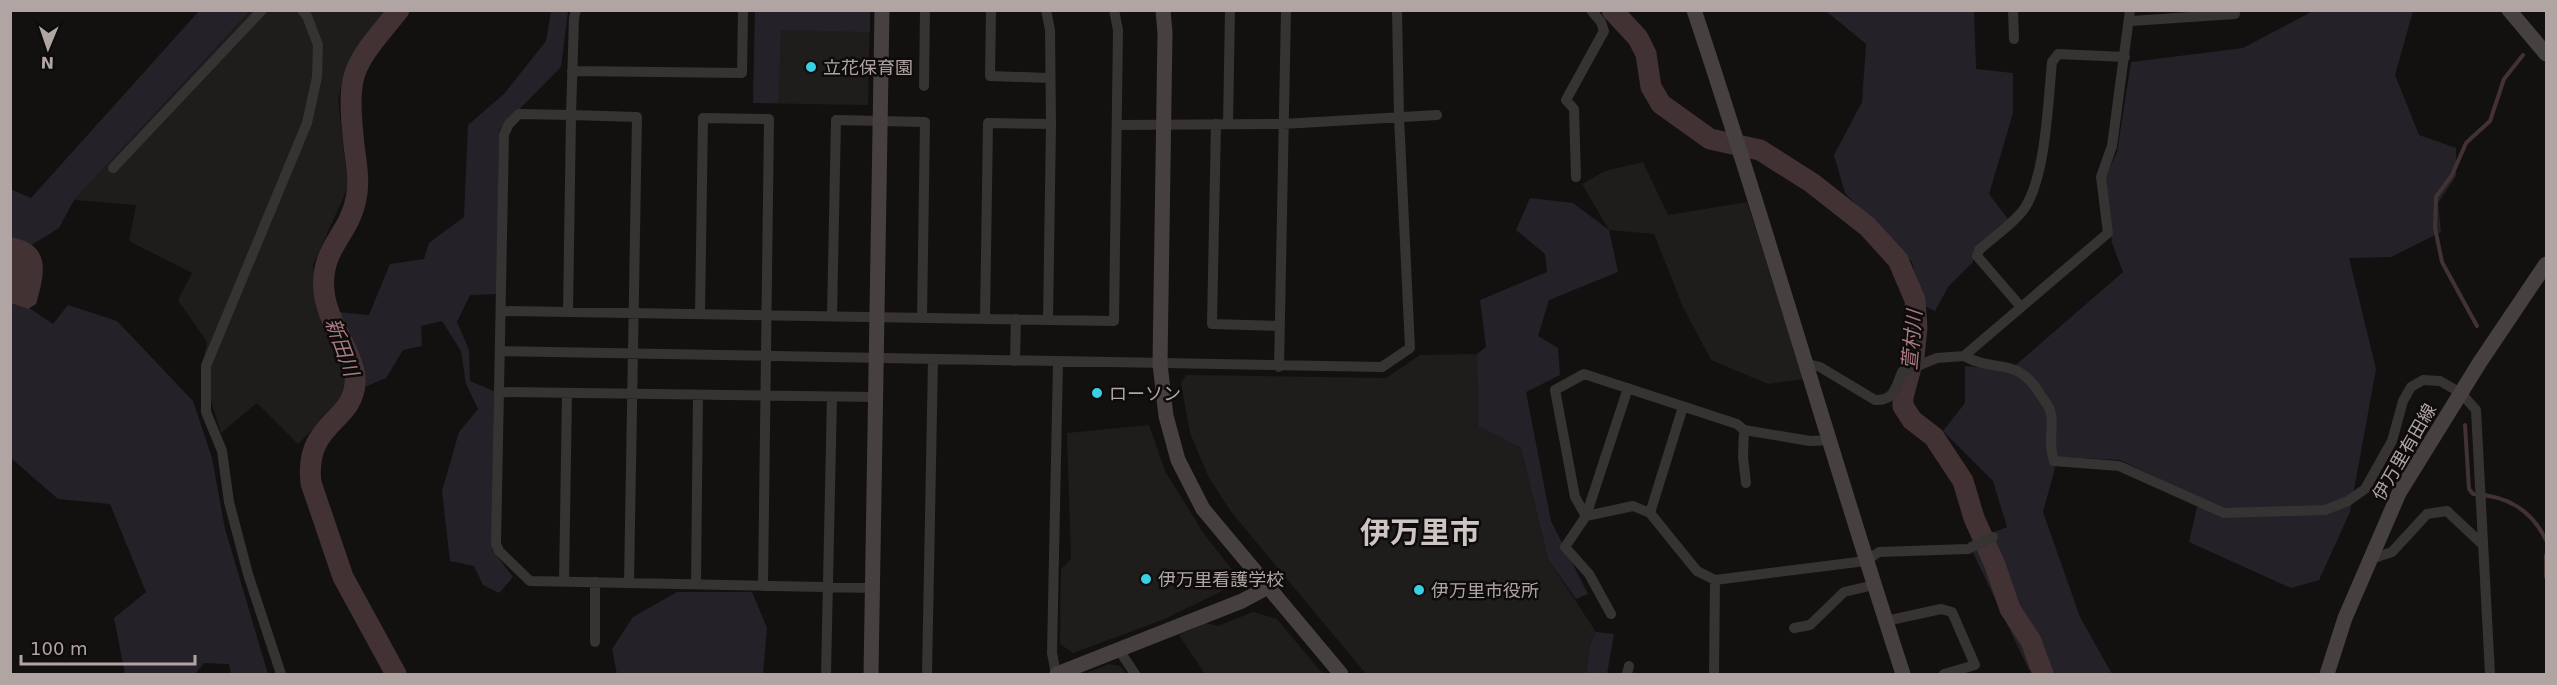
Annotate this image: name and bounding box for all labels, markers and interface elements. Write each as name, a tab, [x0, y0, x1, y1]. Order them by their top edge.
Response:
north arrow	[18, 18, 78, 78]
text: N	[40, 53, 55, 72]
place label: 立花保育園	[823, 57, 913, 78]
marker: 立花保育園	[804, 60, 818, 74]
water label: 萱村川	[1897, 307, 1927, 371]
water label: 新田川	[320, 315, 364, 381]
place label: ローソン	[1109, 383, 1181, 404]
marker: ローソン	[1090, 386, 1104, 400]
street label: 伊万里有田線	[2368, 400, 2440, 504]
district label: 伊万里市	[1360, 515, 1480, 550]
place label: 伊万里看護学校	[1158, 569, 1284, 590]
marker: 伊万里看護学校	[1139, 572, 1153, 586]
place label: 伊万里市役所	[1431, 580, 1539, 601]
marker: 伊万里市役所	[1412, 583, 1426, 597]
scale bar	[21, 628, 195, 666]
text: 100 m	[30, 638, 88, 659]

